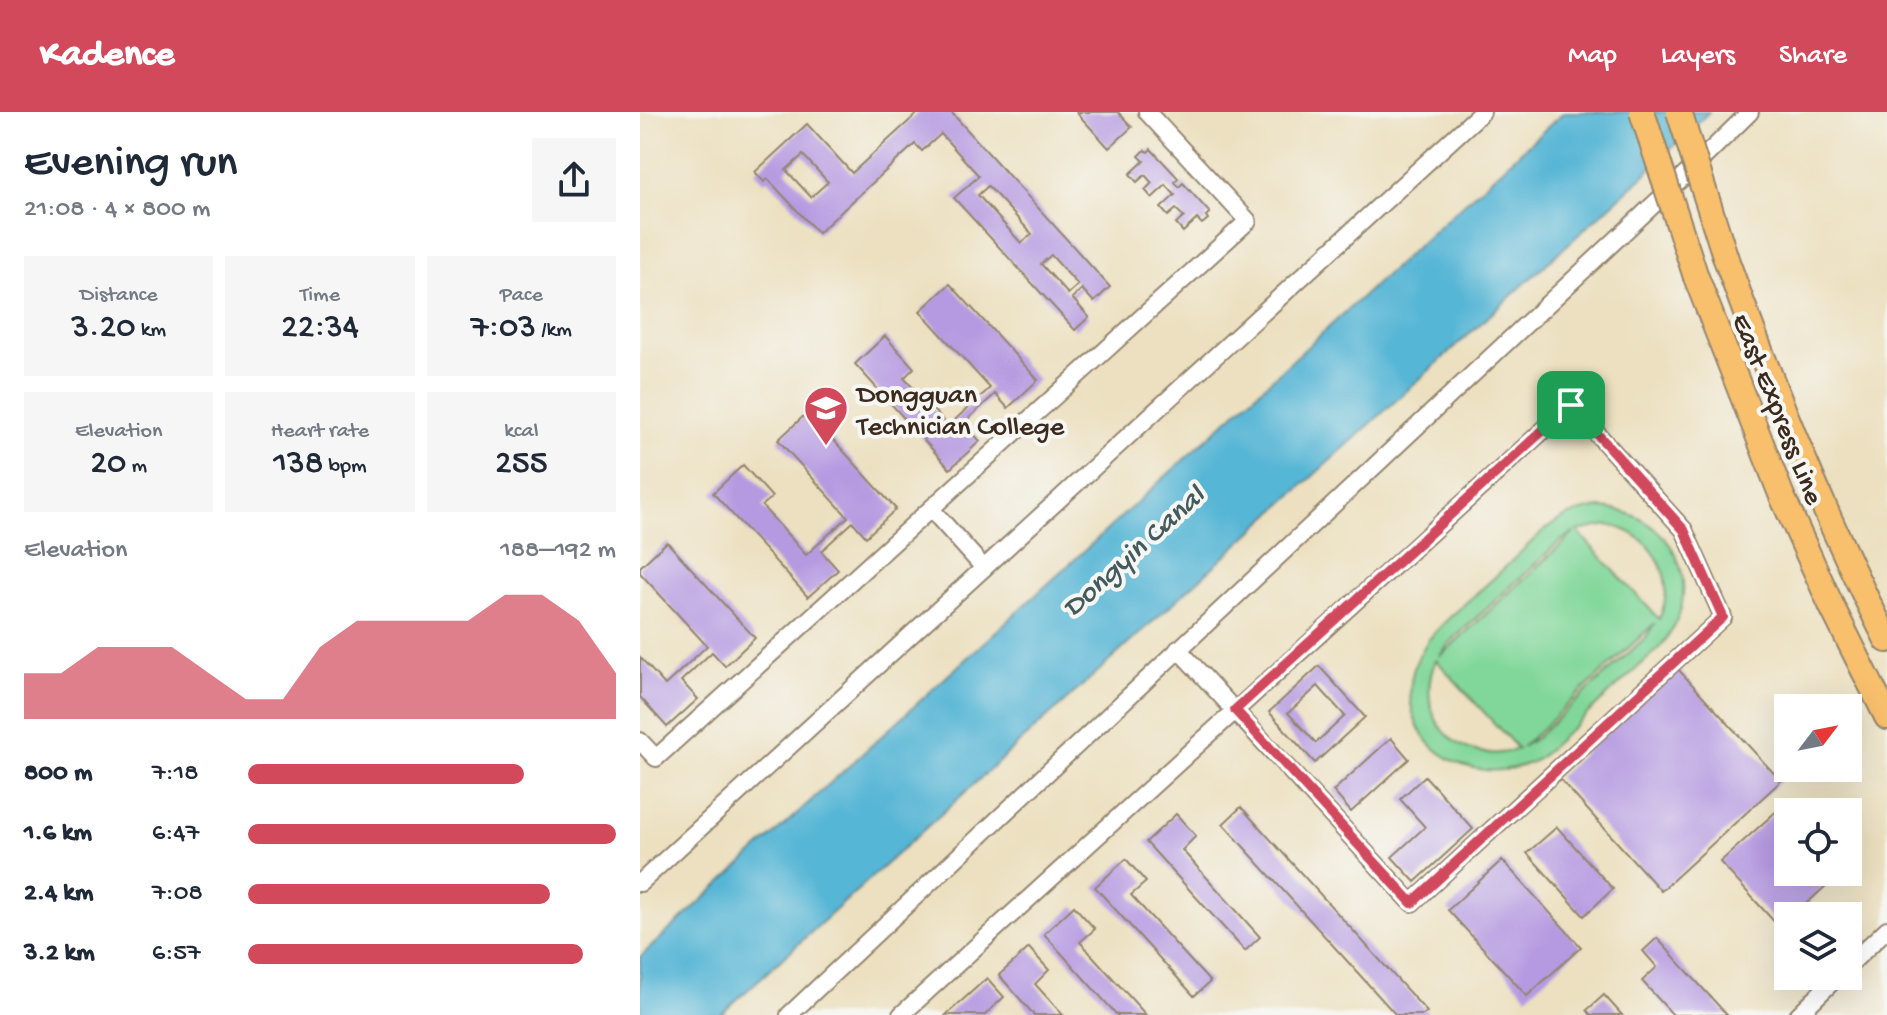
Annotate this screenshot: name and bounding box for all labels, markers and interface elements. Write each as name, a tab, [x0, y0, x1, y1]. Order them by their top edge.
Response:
text: Kadence	[40, 34, 174, 78]
text: Map	[1568, 40, 1617, 73]
text: Layers	[1661, 40, 1735, 73]
text: Share	[1779, 40, 1847, 73]
button: share	[532, 138, 616, 222]
text: Evening run	[24, 139, 237, 191]
text: 21:08 · 4 × 800 m	[24, 195, 210, 226]
text: Distance	[80, 283, 158, 309]
text: Time	[300, 283, 340, 309]
text: Pace	[500, 283, 543, 309]
text: 3.20	[71, 309, 136, 349]
text: 22:34	[281, 309, 359, 349]
text: 7:03	[471, 309, 536, 349]
street label: East Express Line	[1723, 309, 1829, 510]
text: km	[136, 318, 166, 344]
text: /km	[536, 318, 572, 344]
pin	[1537, 371, 1605, 439]
place label: Dongguan Technician College	[855, 380, 1065, 445]
icon: arrive	[1549, 383, 1593, 427]
school or university icon: Dongguan Technician College	[802, 384, 850, 447]
text: Elevation	[75, 419, 162, 445]
text: Heart rate	[271, 419, 369, 445]
text: kcal	[504, 419, 538, 445]
text: 20	[90, 445, 126, 485]
text: 138	[273, 445, 323, 485]
text: 255	[495, 445, 548, 485]
text: m	[126, 454, 147, 480]
text: bpm	[323, 454, 367, 480]
water label: Dongyin Canal	[1057, 479, 1215, 626]
text: Elevation	[24, 536, 127, 567]
text: 188–192 m	[500, 536, 616, 567]
north arrow	[1774, 694, 1862, 782]
map controls	[1774, 694, 1862, 990]
text: 800 m	[24, 759, 92, 790]
text: 7:18	[152, 759, 198, 790]
button: locate	[1774, 798, 1862, 886]
text: 1.6 km	[24, 819, 92, 850]
text: 6:47	[152, 819, 199, 850]
text: 2.4 km	[24, 879, 93, 910]
text: 7:08	[152, 879, 203, 910]
button: layers	[1774, 902, 1862, 990]
text: 3.2 km	[24, 939, 95, 970]
text: 6:57	[152, 939, 201, 970]

